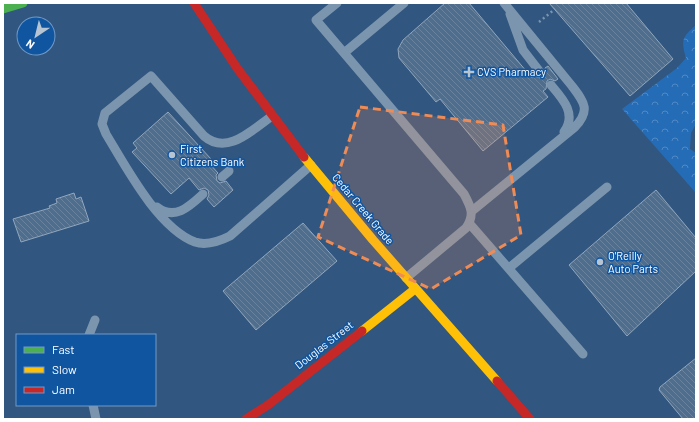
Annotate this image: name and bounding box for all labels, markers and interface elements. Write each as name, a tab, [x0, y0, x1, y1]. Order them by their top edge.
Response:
north arrow	[16, 16, 56, 56]
text: N	[23, 37, 37, 52]
place label: CVS Pharmacy	[477, 65, 546, 78]
marker: CVS Pharmacy	[464, 67, 474, 77]
place label: First Citizens Bank	[180, 142, 245, 168]
marker: First Citizens Bank	[167, 150, 177, 160]
street label: Cedar Creek Grade	[330, 171, 397, 247]
place label: O'Reilly Auto Parts	[608, 249, 658, 275]
marker: O'Reilly Auto Parts	[595, 257, 605, 267]
street label: Douglas Street	[292, 318, 355, 371]
legend	[16, 334, 156, 406]
text: Fast	[52, 342, 75, 356]
text: Slow	[52, 362, 77, 376]
text: Jam	[52, 382, 75, 396]

